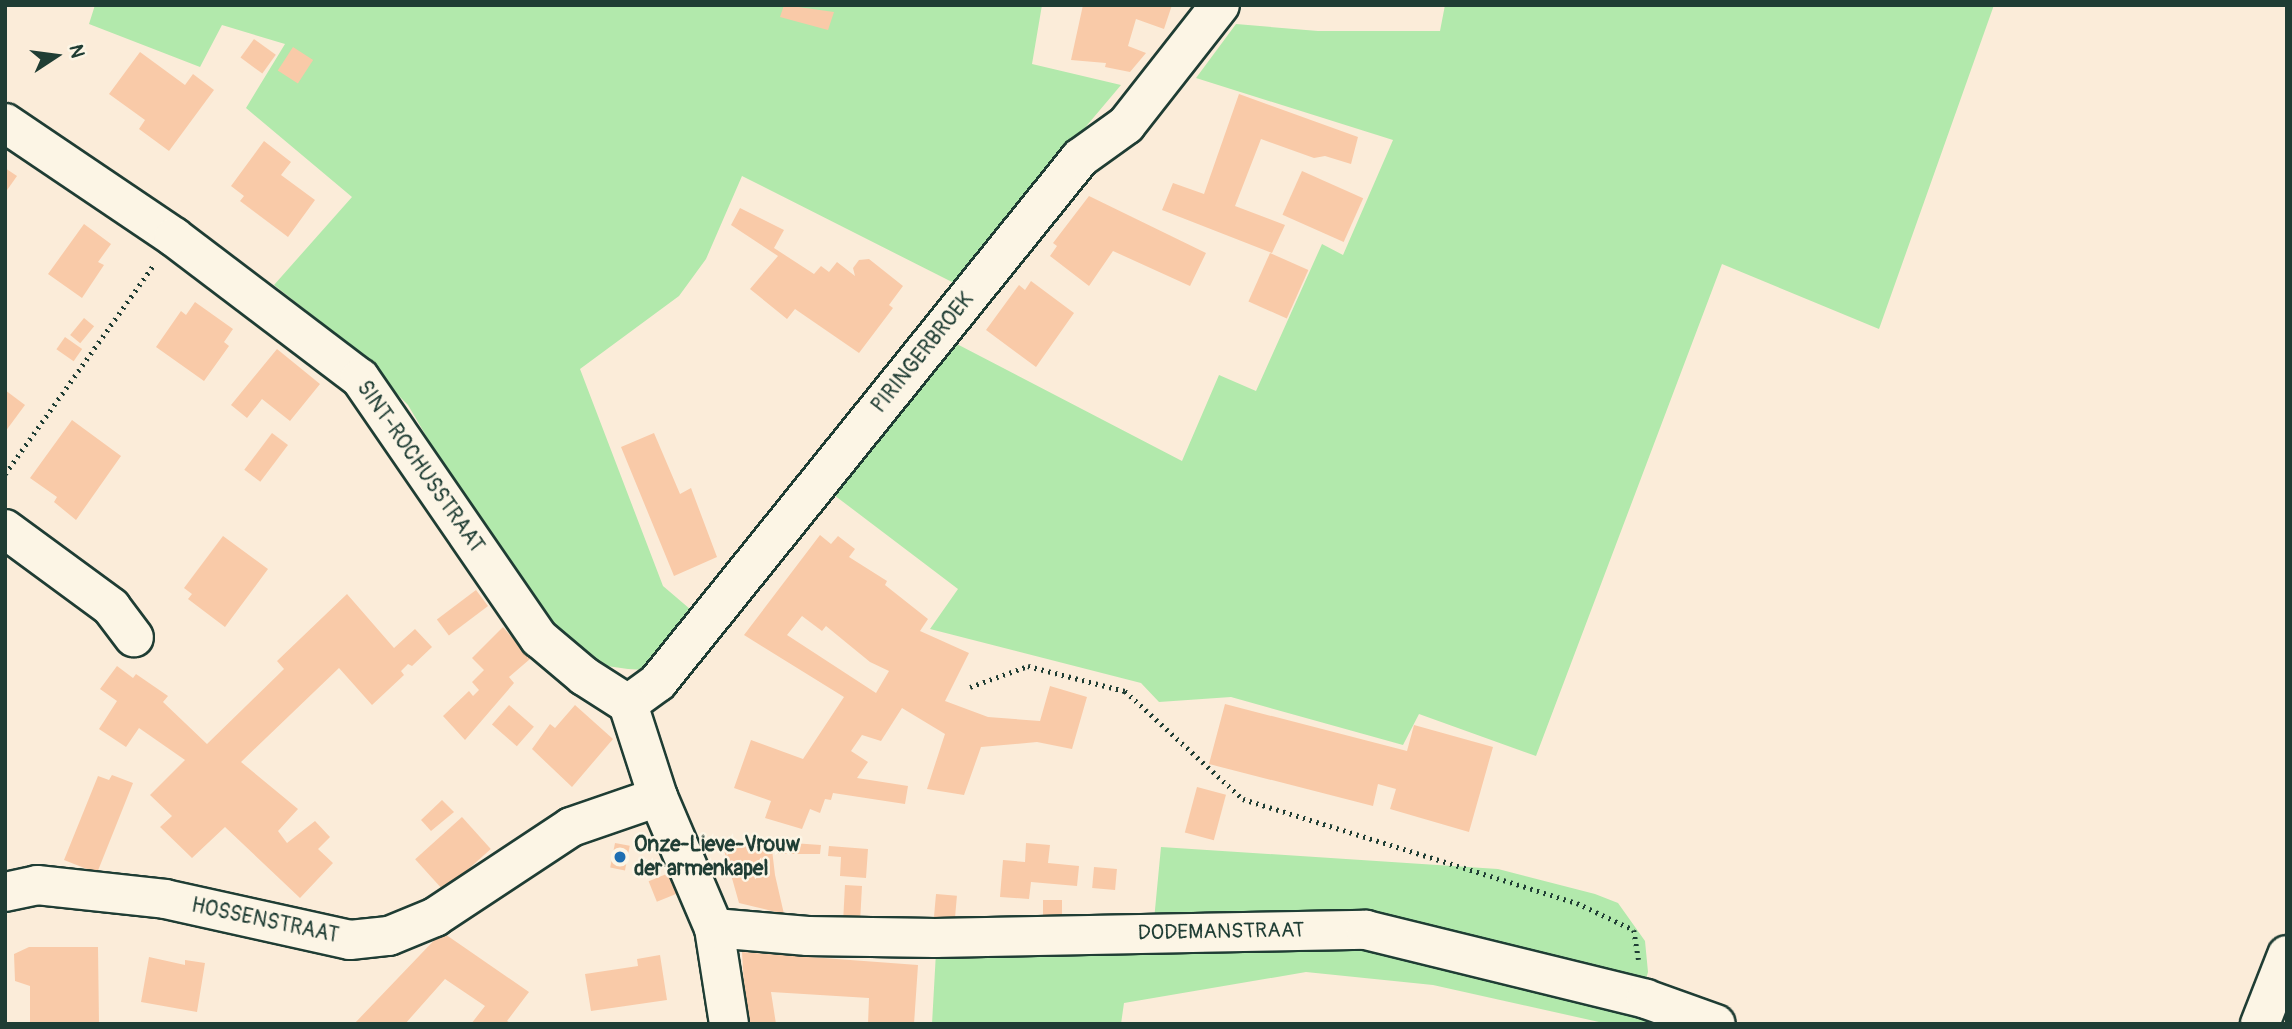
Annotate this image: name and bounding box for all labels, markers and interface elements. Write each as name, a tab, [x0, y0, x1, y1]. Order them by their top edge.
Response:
north arrow	[21, 21, 91, 91]
text: N	[63, 42, 90, 60]
street label: PIRINGERBROEK	[867, 288, 979, 418]
street label: SINT-ROCHUSSTRAAT	[351, 376, 489, 558]
place label: Onze-Lieve-Vrouw der armenkapel	[634, 832, 800, 882]
marker: Onze-Lieve-Vrouw der armenkapel	[612, 849, 628, 865]
street label: HOSSENSTRAAT	[189, 893, 341, 949]
street label: DODEMANSTRAAT	[1137, 918, 1305, 946]

